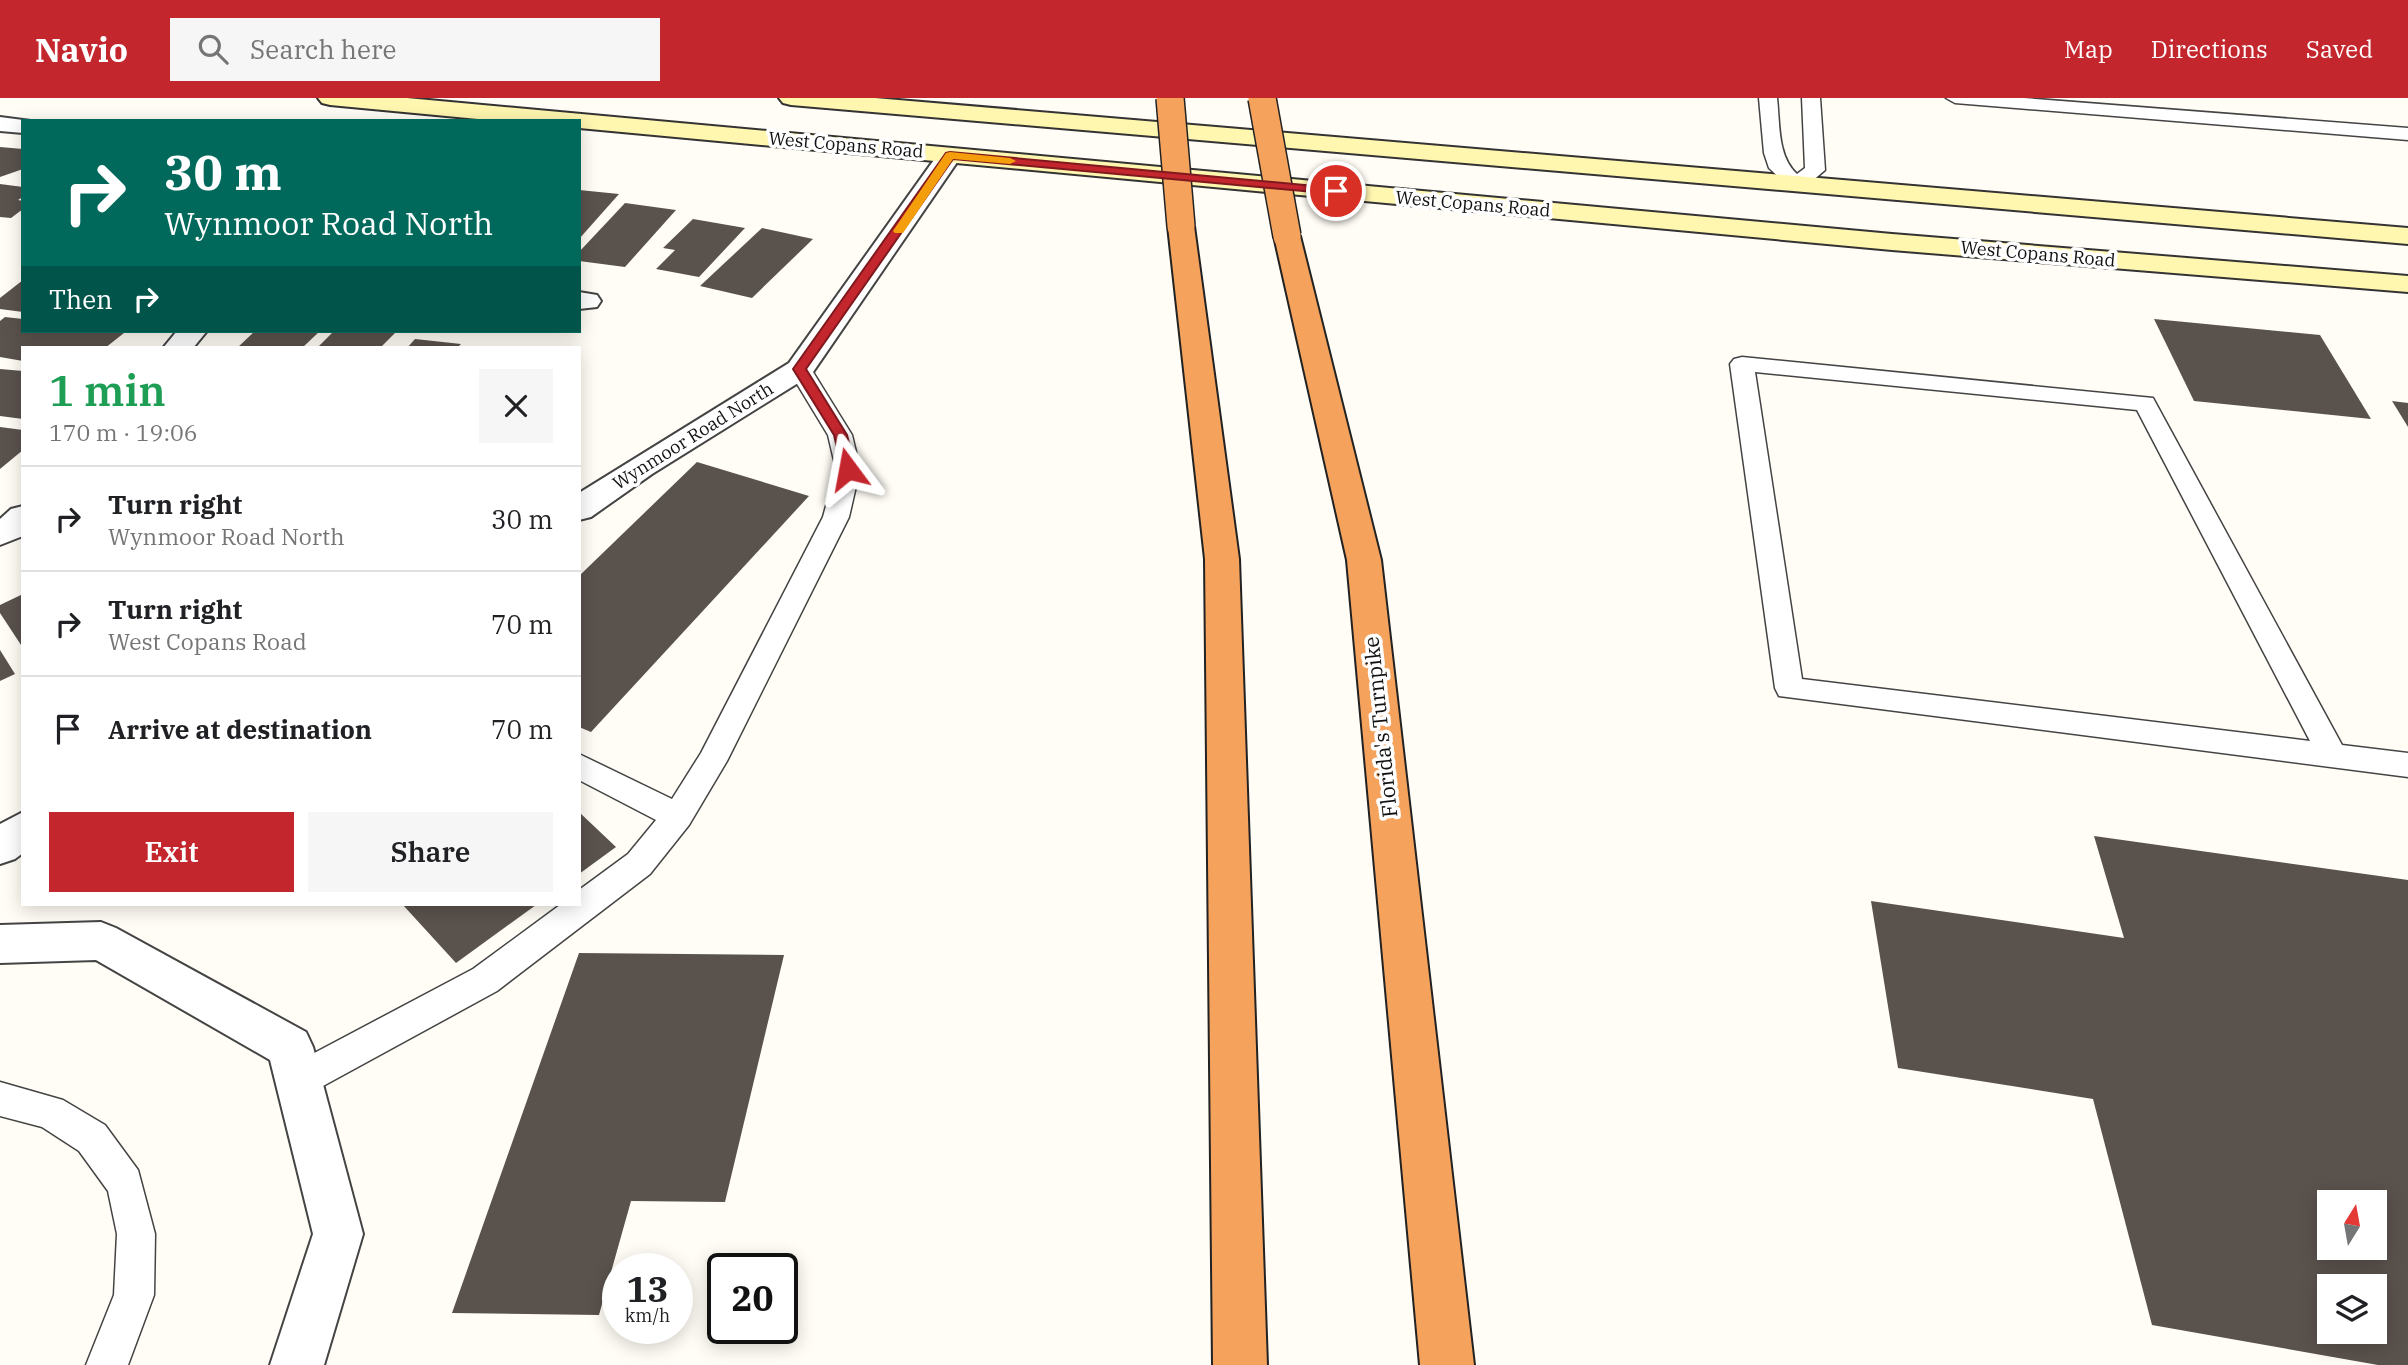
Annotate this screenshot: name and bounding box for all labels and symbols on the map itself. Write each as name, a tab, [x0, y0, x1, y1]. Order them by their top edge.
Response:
street label: West Copans Road	[768, 126, 925, 163]
pin	[1306, 161, 1366, 221]
street label: West Copans Road	[1395, 185, 1552, 222]
street label: West Copans Road	[1960, 235, 2117, 272]
street label: Wynmoor Road North	[608, 377, 777, 494]
position arrow	[811, 432, 885, 506]
street label: Florida's Turnpike	[1357, 635, 1403, 819]
north arrow	[2317, 1190, 2387, 1260]
speed limit sign: 20	[707, 1253, 798, 1344]

